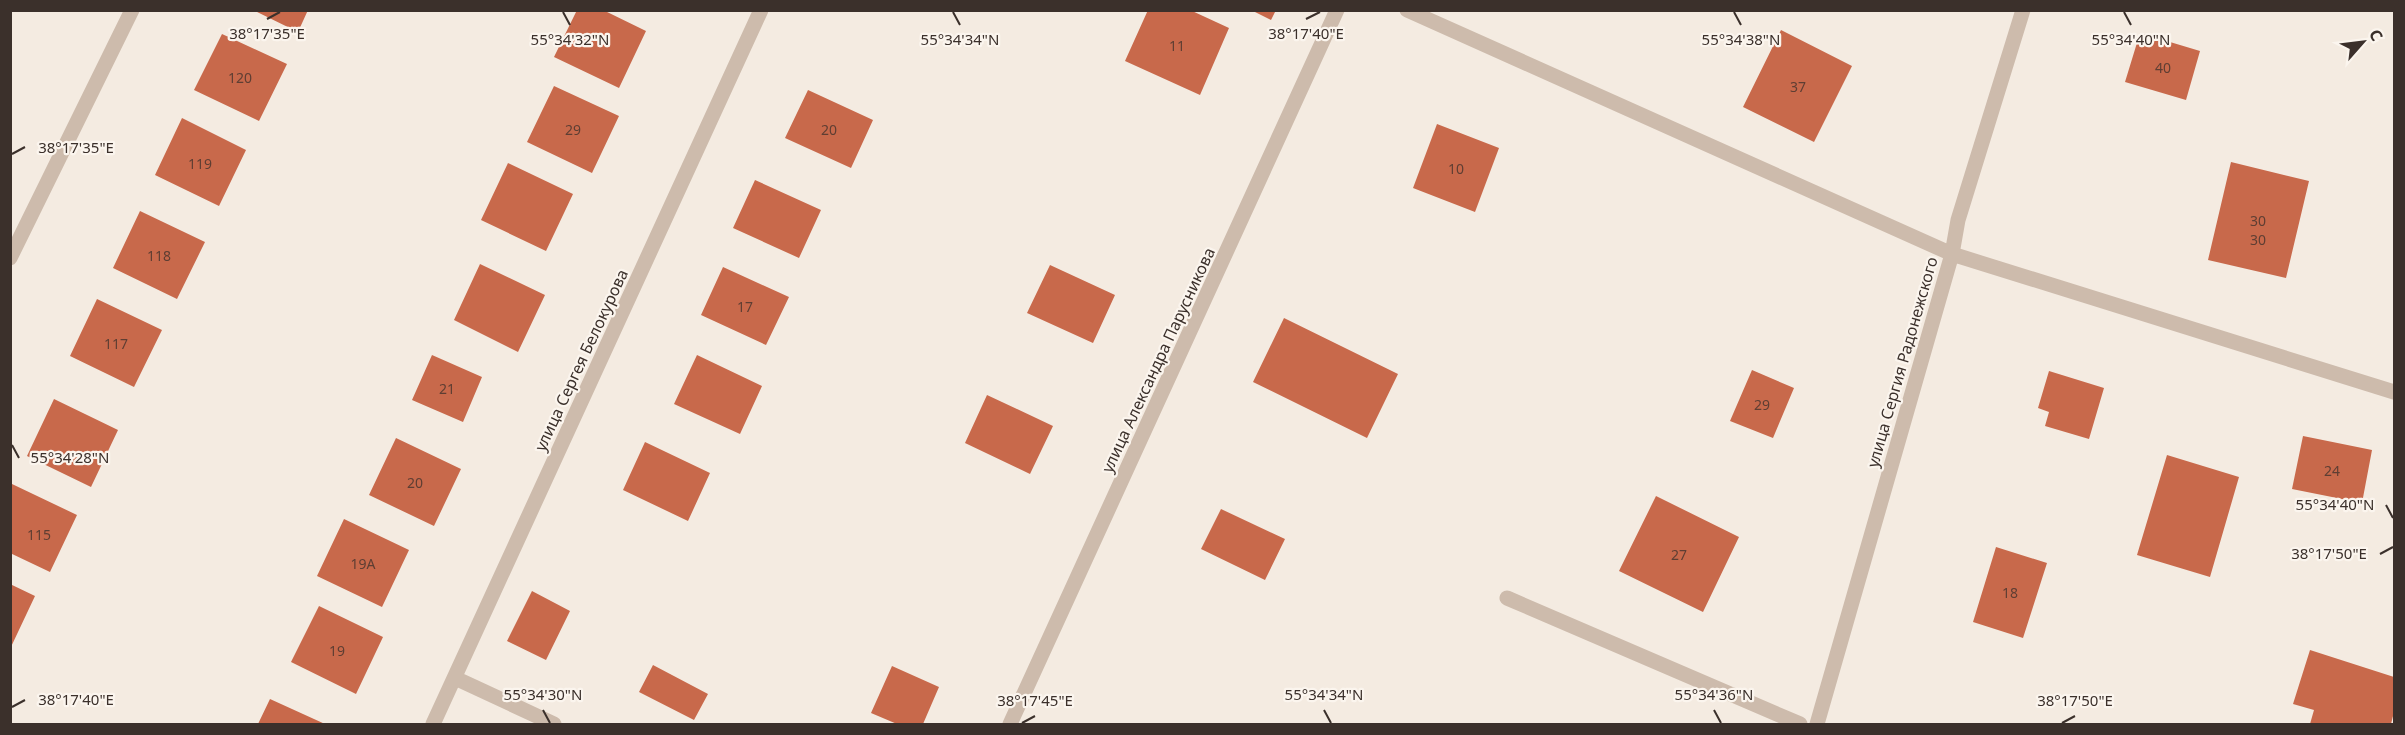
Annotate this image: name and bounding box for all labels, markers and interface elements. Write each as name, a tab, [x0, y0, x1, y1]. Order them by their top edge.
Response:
north arrow	[2333, 12, 2393, 72]
text: 38°17'35"E	[229, 23, 305, 43]
text: 38°17'40"E	[1268, 23, 1344, 43]
text: С	[2364, 25, 2388, 45]
text: 55°34'32"N	[531, 29, 609, 49]
text: 55°34'34"N	[921, 29, 999, 49]
text: 55°34'38"N	[1702, 29, 1780, 49]
text: 55°34'40"N	[2092, 29, 2170, 49]
house number: 11	[1169, 36, 1185, 55]
house number: 40	[2155, 58, 2171, 77]
house number: 120	[228, 68, 252, 87]
house number: 37	[1790, 77, 1806, 96]
house number: 29	[565, 120, 581, 139]
house number: 20	[821, 120, 837, 139]
text: 38°17'35"E	[38, 137, 114, 157]
house number: 119	[188, 154, 212, 173]
house number: 10	[1448, 159, 1464, 178]
house number: 30	[2250, 211, 2266, 230]
house number: 30	[2250, 230, 2266, 249]
street label: улица Александра Парусникова	[1096, 244, 1220, 476]
house number: 118	[147, 246, 171, 265]
street label: улица Сергия Радонежского	[1861, 254, 1943, 470]
street label: улица Сергея Белокурова	[529, 265, 633, 455]
house number: 17	[737, 297, 753, 316]
house number: 117	[104, 334, 128, 353]
house number: 21	[439, 379, 455, 398]
house number: 29	[1754, 395, 1770, 414]
text: 55°34'28"N	[31, 447, 109, 467]
house number: 24	[2324, 461, 2340, 480]
house number: 20	[407, 473, 423, 492]
text: 55°34'40"N	[2296, 494, 2374, 514]
house number: 115	[27, 525, 51, 544]
text: 38°17'50"E	[2291, 543, 2367, 563]
house number: 27	[1671, 545, 1687, 564]
house number: 19А	[351, 554, 376, 573]
house number: 18	[2002, 583, 2018, 602]
house number: 19	[329, 641, 345, 660]
text: 55°34'30"N	[504, 684, 582, 704]
text: 55°34'34"N	[1285, 684, 1363, 704]
text: 55°34'36"N	[1675, 684, 1753, 704]
text: 38°17'40"E	[38, 689, 114, 709]
text: 38°17'45"E	[997, 690, 1073, 710]
text: 38°17'50"E	[2037, 690, 2113, 710]

